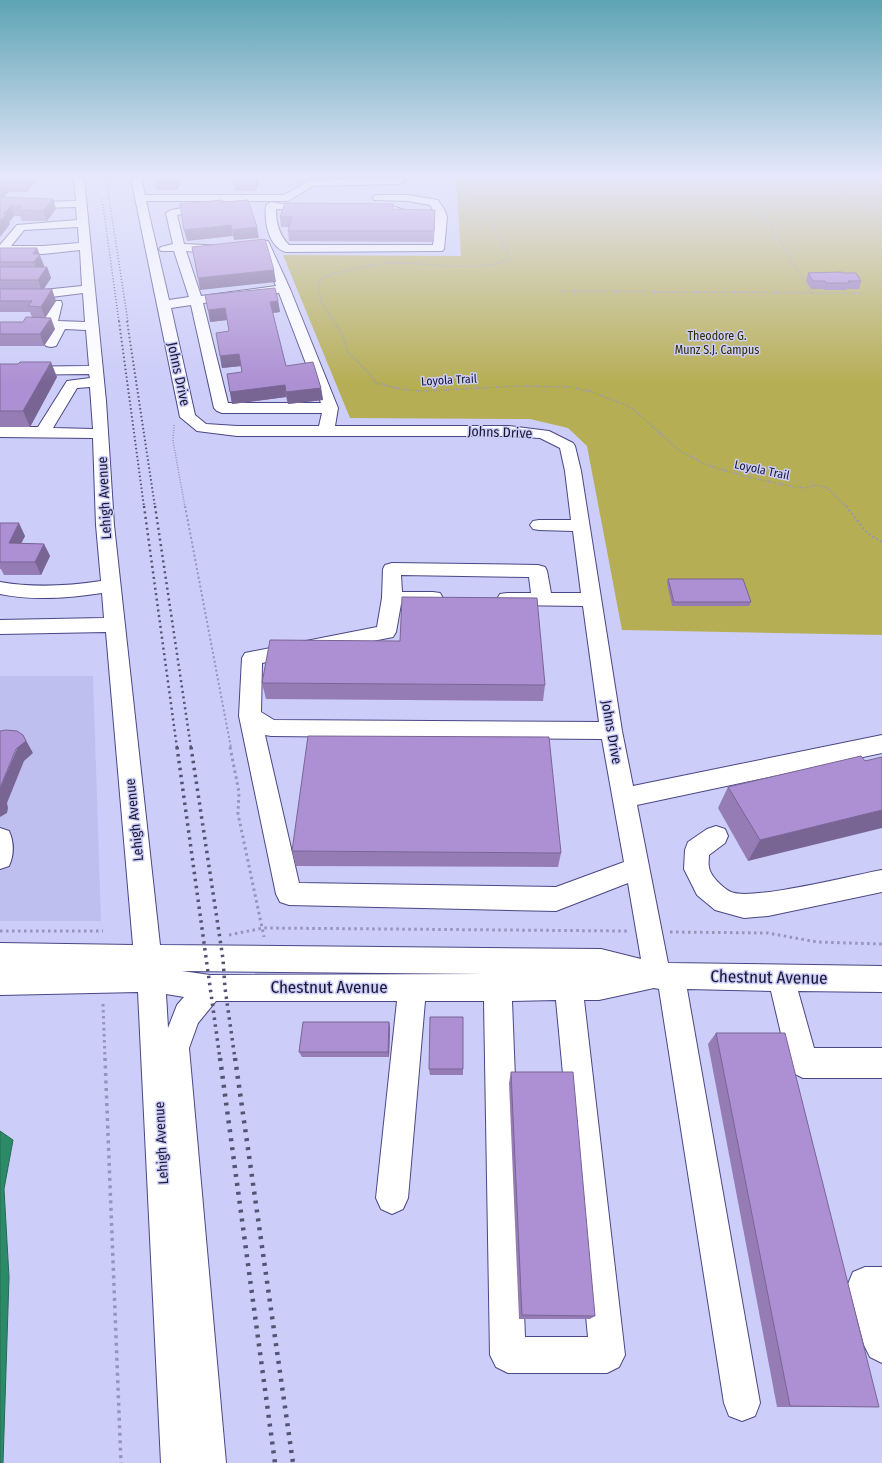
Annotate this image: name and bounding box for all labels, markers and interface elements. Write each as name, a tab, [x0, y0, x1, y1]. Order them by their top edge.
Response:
park label: Theodore G. Munz S.J. Campus	[675, 329, 759, 357]
street label: Johns Drive	[163, 341, 194, 408]
street label: Loyola Trail	[421, 372, 477, 388]
street label: Johns Drive	[467, 423, 533, 442]
street label: Lehigh Avenue	[94, 456, 115, 540]
street label: Loyola Trail	[733, 457, 791, 483]
street label: Johns Drive	[598, 699, 626, 766]
street label: Lehigh Avenue	[122, 778, 147, 862]
street label: Chestnut Avenue	[710, 966, 828, 989]
street label: Chestnut Avenue	[270, 977, 388, 998]
street label: Lehigh Avenue	[151, 1101, 172, 1185]

